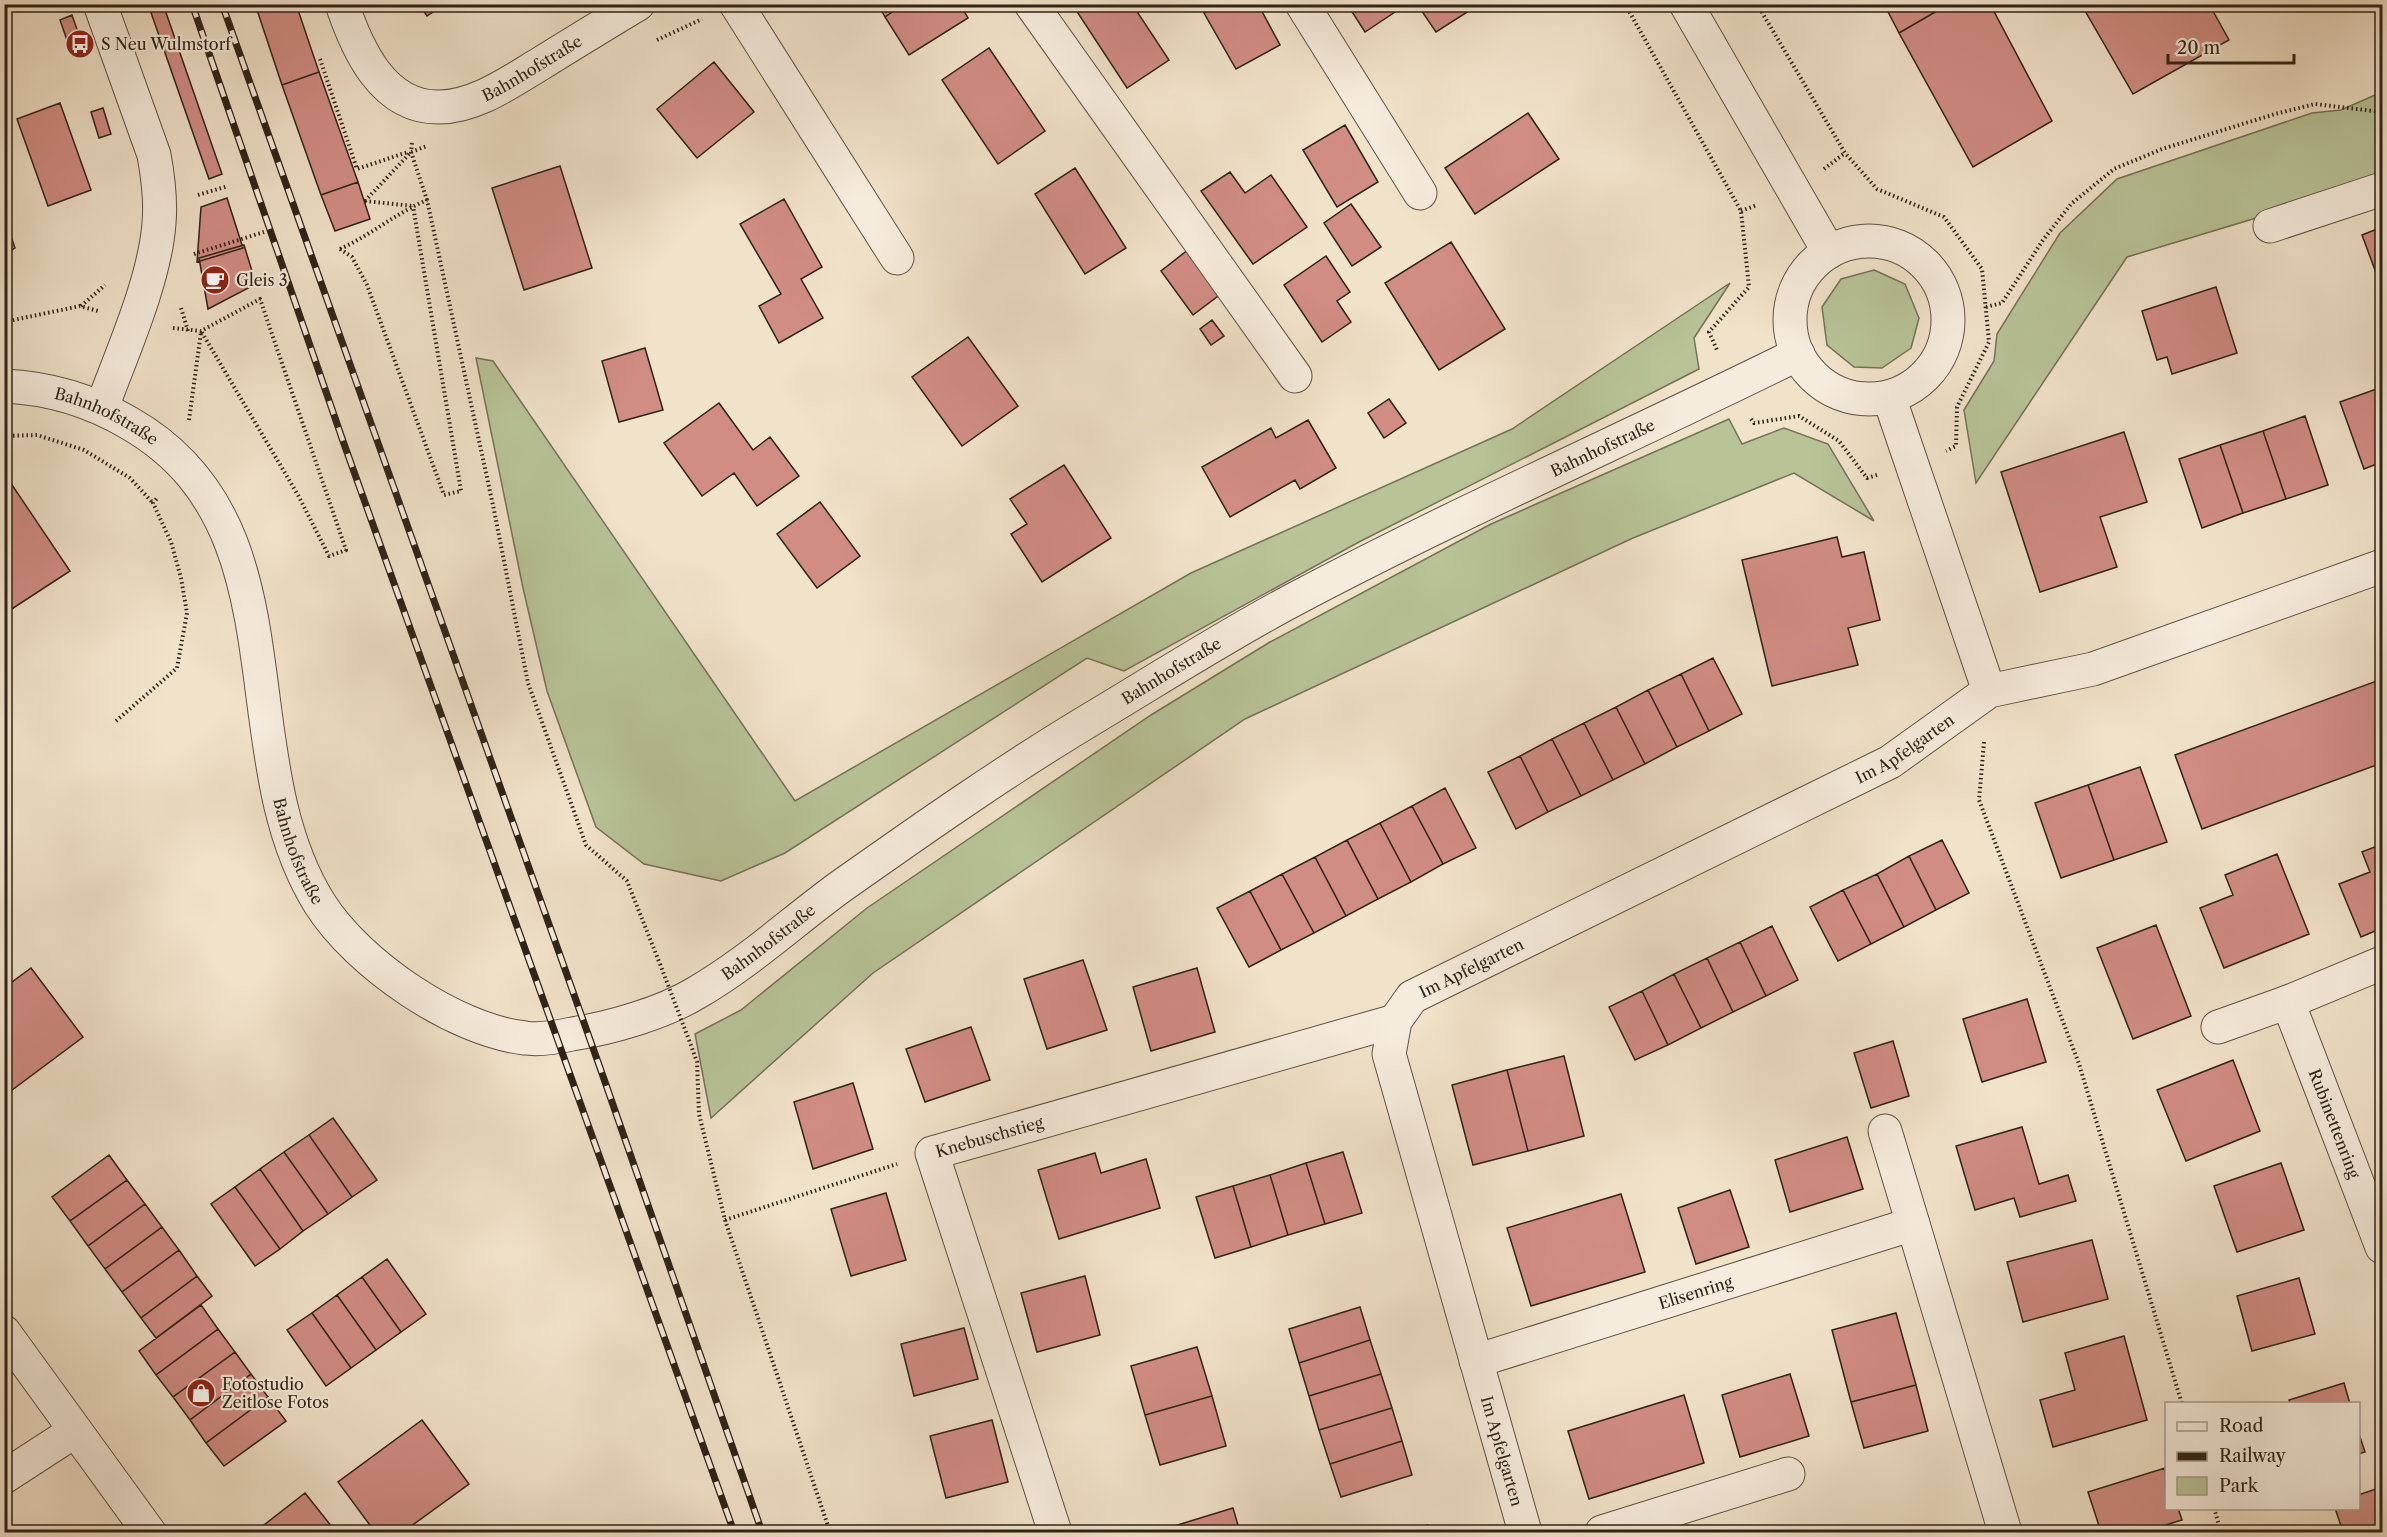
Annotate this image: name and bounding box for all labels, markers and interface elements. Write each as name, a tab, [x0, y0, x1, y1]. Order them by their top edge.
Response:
scale bar	[2168, 27, 2294, 65]
bus stop icon: S Neu Wulmstorf	[64, 28, 96, 60]
street label: Bahnhofstraße	[479, 31, 585, 106]
place label: S Neu Wulmstorf	[101, 34, 233, 54]
text: 20 m	[2177, 37, 2221, 59]
cafe icon: Gleis 3	[199, 264, 231, 296]
place label: Gleis 3	[236, 270, 288, 290]
street label: Bahnhofstraße	[53, 383, 162, 449]
street label: Bahnhofstraße	[1547, 415, 1658, 481]
street label: Bahnhofstraße	[1118, 633, 1225, 709]
street label: Im Apfelgarten	[1852, 709, 1958, 788]
street label: Bahnhofstraße	[269, 796, 328, 908]
street label: Bahnhofstraße	[717, 900, 819, 984]
street label: Im Apfelgarten	[1416, 934, 1527, 1002]
street label: Rubinettenring	[2305, 1066, 2365, 1182]
street label: Knebuschstieg	[933, 1112, 1046, 1162]
street label: Elisenring	[1656, 1271, 1736, 1313]
place label: Fotostudio Zeitlose Fotos	[222, 1374, 329, 1412]
shop icon: Fotostudio Zeitlose Fotos	[185, 1377, 217, 1409]
street label: Im Apfelgarten	[1477, 1394, 1527, 1508]
legend	[2165, 1402, 2360, 1510]
text: Road	[2219, 1415, 2264, 1437]
text: Railway	[2219, 1445, 2287, 1467]
text: Park	[2219, 1475, 2260, 1497]

